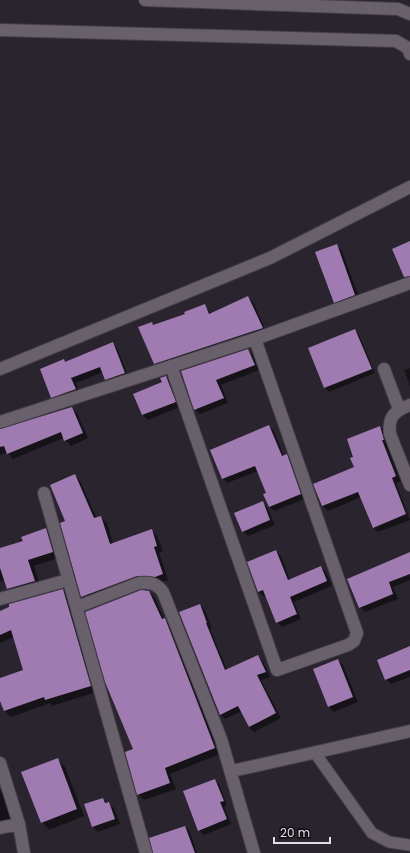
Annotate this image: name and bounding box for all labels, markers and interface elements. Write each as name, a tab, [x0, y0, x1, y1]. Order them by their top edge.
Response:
scale bar	[274, 819, 330, 845]
text: 20 m	[280, 824, 310, 841]

